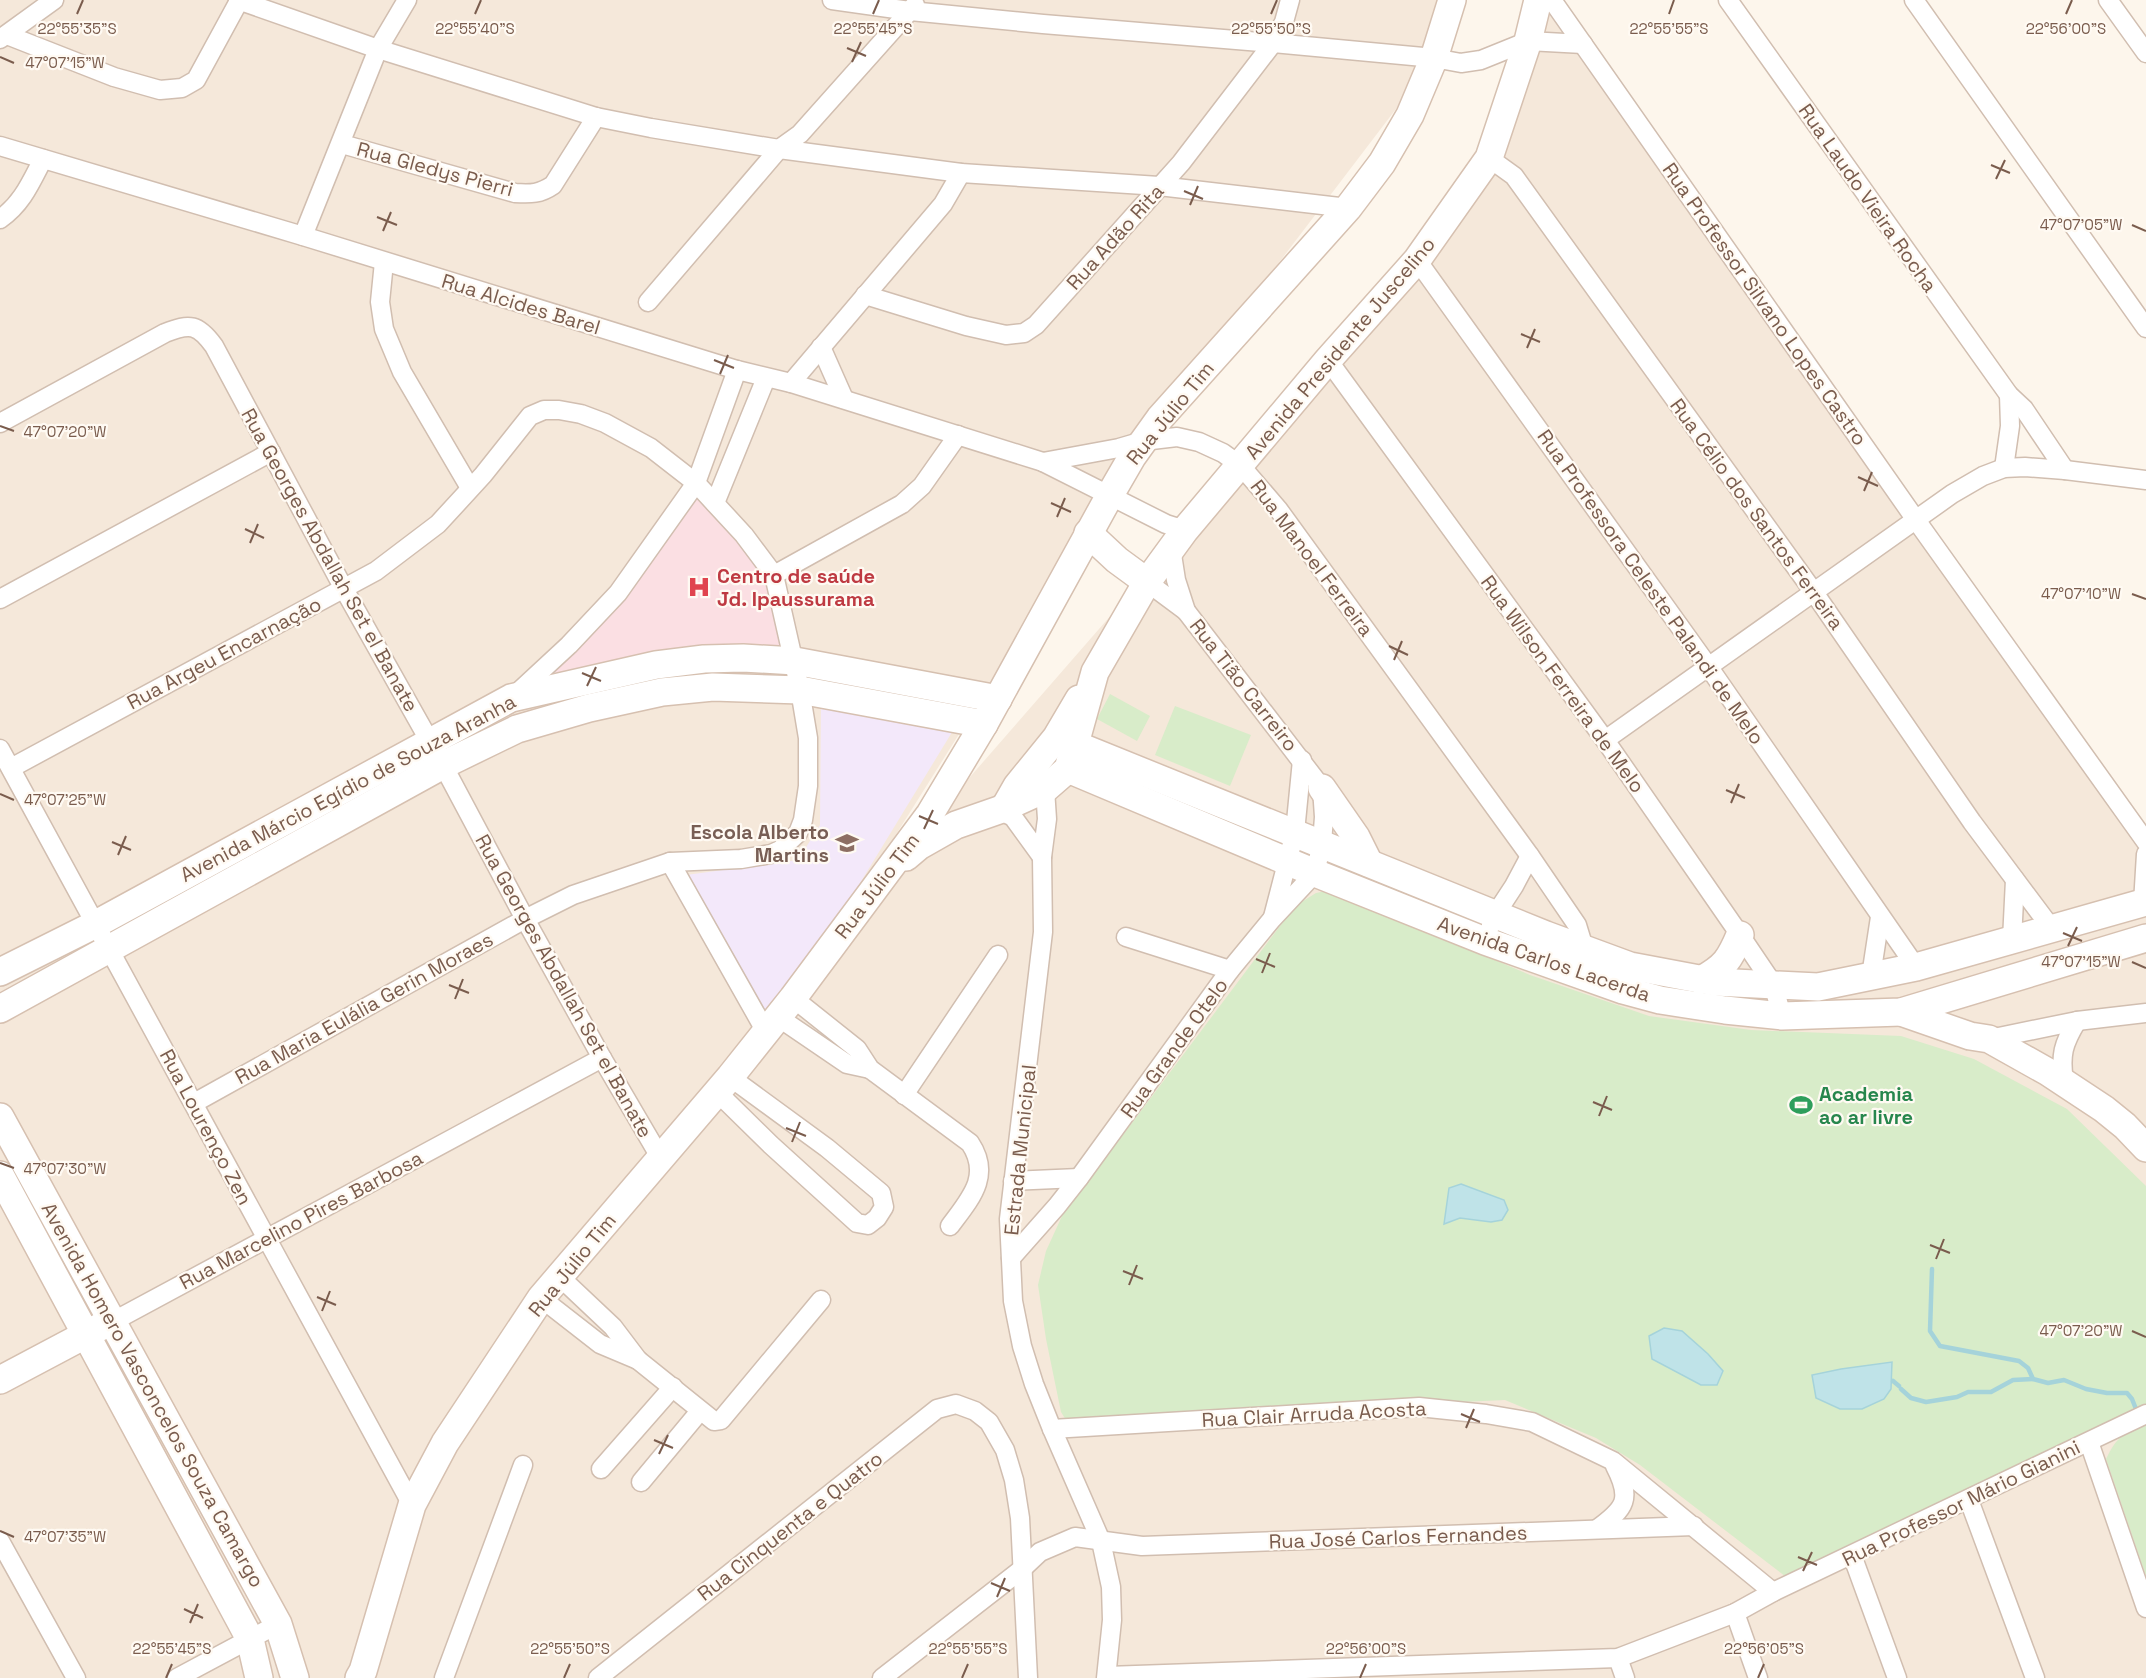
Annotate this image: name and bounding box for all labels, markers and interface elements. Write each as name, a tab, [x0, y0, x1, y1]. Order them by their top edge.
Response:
text: 22°55'35"S	[37, 19, 117, 38]
text: 22°55'40"S	[435, 19, 515, 38]
text: 22°55'45"S	[834, 19, 912, 38]
text: 22°55'50"S	[1231, 19, 1311, 38]
text: 22°55'55"S	[1629, 19, 1709, 38]
text: 22°56'00"S	[2026, 19, 2106, 38]
text: 47°07'15"W	[25, 53, 105, 72]
street label: Rua Laudo Vieira Rocha	[1793, 99, 1943, 297]
street label: Rua Gledys Pierri	[354, 136, 516, 202]
street label: Rua Professor Silvano Lopes Castro	[1657, 157, 1873, 451]
street label: Rua Adão Rita	[1061, 179, 1169, 295]
text: 47°07'05"W	[2040, 215, 2122, 234]
street label: Avenida Presidente Juscelino	[1239, 231, 1441, 465]
street label: Rua Alcides Barel	[438, 267, 604, 341]
street label: Rua Júlio Tim	[1120, 356, 1220, 470]
street label: Rua Célio dos Santos Ferreira	[1664, 393, 1850, 635]
street label: Rua Georges Abdallah Set el Banate	[235, 404, 425, 716]
text: 47°07'20"W	[24, 422, 106, 441]
street label: Rua Professora Celeste Palandi de Melo	[1532, 424, 1770, 750]
street label: Rua Manoel Ferreira	[1245, 475, 1379, 641]
place label: Centro de saúde Jd. Ipaussurama	[717, 563, 875, 612]
street label: Rua Wilson Ferreira de Melo	[1475, 570, 1651, 798]
hospital icon: Centro de saúde Jd. Ipaussurama	[686, 574, 712, 600]
text: 47°07'10"W	[2041, 584, 2121, 603]
street label: Rua Argeu Encarnação	[122, 591, 326, 715]
street label: Rua Tião Carreiro	[1184, 613, 1304, 757]
street label: Avenida Márcio Egídio de Souza Aranha	[176, 688, 520, 888]
text: 47°07'25"W	[24, 790, 106, 809]
place label: Escola Alberto Martins	[691, 819, 829, 868]
street label: Rua Júlio Tim	[829, 828, 925, 944]
street label: Rua Georges Abdallah Set el Banate	[469, 830, 659, 1142]
school or university icon: Escola Alberto Martins	[834, 830, 860, 856]
street label: Avenida Carlos Lacerda	[1434, 910, 1654, 1008]
street label: Rua Maria Eulália Gerin Moraes	[230, 926, 498, 1090]
text: 47°07'15"W	[2041, 952, 2121, 971]
street label: Rua Grande Otelo	[1114, 973, 1234, 1123]
street label: Rua Lourenço Zen	[154, 1045, 258, 1209]
street label: Estrada Municipal	[998, 1063, 1042, 1237]
place label: Academia ao ar livre	[1819, 1081, 1913, 1130]
sports icon: Academia ao ar livre	[1788, 1092, 1814, 1118]
street label: Rua Marcelino Pires Barbosa	[175, 1145, 427, 1295]
text: 47°07'30"W	[24, 1159, 106, 1178]
street label: Avenida Homero Vasconcelos Souza Camargo	[36, 1198, 270, 1592]
street label: Rua Júlio Tim	[522, 1208, 622, 1322]
text: 47°07'20"W	[2040, 1321, 2122, 1340]
street label: Rua Clair Arruda Acosta	[1201, 1395, 1427, 1433]
street label: Rua Professor Mário Gianini	[1838, 1434, 2084, 1572]
street label: Rua Cinquenta e Quatro	[692, 1445, 888, 1607]
street label: Rua José Carlos Fernandes	[1268, 1519, 1528, 1555]
text: 47°07'35"W	[24, 1527, 106, 1546]
text: 22°55'45"S	[133, 1639, 211, 1658]
text: 22°55'50"S	[530, 1639, 610, 1658]
text: 22°55'55"S	[928, 1639, 1008, 1658]
text: 22°56'00"S	[1326, 1639, 1406, 1658]
text: 22°56'05"S	[1724, 1639, 1804, 1658]

